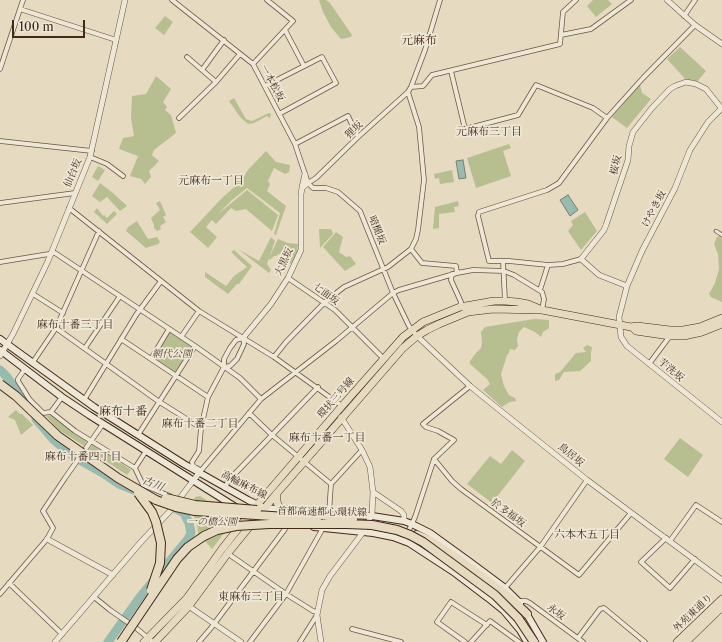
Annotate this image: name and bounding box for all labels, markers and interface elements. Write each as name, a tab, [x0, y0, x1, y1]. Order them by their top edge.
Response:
scale bar	[14, 12, 87, 38]
text: 100 m	[19, 19, 54, 34]
district label: 元麻布	[401, 34, 437, 48]
street label: 一本松坂	[257, 63, 287, 103]
street label: 狸坂	[343, 119, 365, 141]
district label: 元麻布三丁目	[456, 125, 522, 139]
street label: 桜坂	[608, 154, 624, 176]
street label: 仙台坂	[62, 157, 84, 189]
district label: 元麻布一丁目	[178, 174, 244, 188]
street label: けやき坂	[639, 189, 669, 229]
street label: 暗闇坂	[366, 214, 388, 246]
street label: 大黒坂	[272, 246, 296, 278]
street label: 七面坂	[310, 280, 342, 308]
district label: 麻布十番三丁目	[37, 318, 113, 332]
park label: 網代公園	[152, 348, 192, 360]
street label: 芋洗坂	[656, 356, 686, 384]
street label: 環状三号線	[315, 375, 357, 421]
district label: 麻布十番	[99, 405, 147, 419]
district label: 麻布十番二丁目	[162, 417, 238, 431]
district label: 麻布十番一丁目	[289, 431, 365, 445]
street label: 鳥居坂	[556, 441, 586, 469]
district label: 麻布十番四丁目	[45, 450, 121, 464]
street label: 高輪麻布線	[219, 468, 269, 502]
water label: 古川	[140, 474, 166, 494]
street label: 於多福坂	[488, 496, 528, 530]
street label: 首都高速都心環状線	[277, 505, 367, 519]
park label: 一の橋公園	[187, 516, 237, 528]
district label: 六本木五丁目	[554, 528, 620, 542]
district label: 東麻布三丁目	[218, 590, 284, 604]
street label: 外苑東通り	[671, 591, 715, 635]
street label: 永坂	[544, 601, 568, 623]

